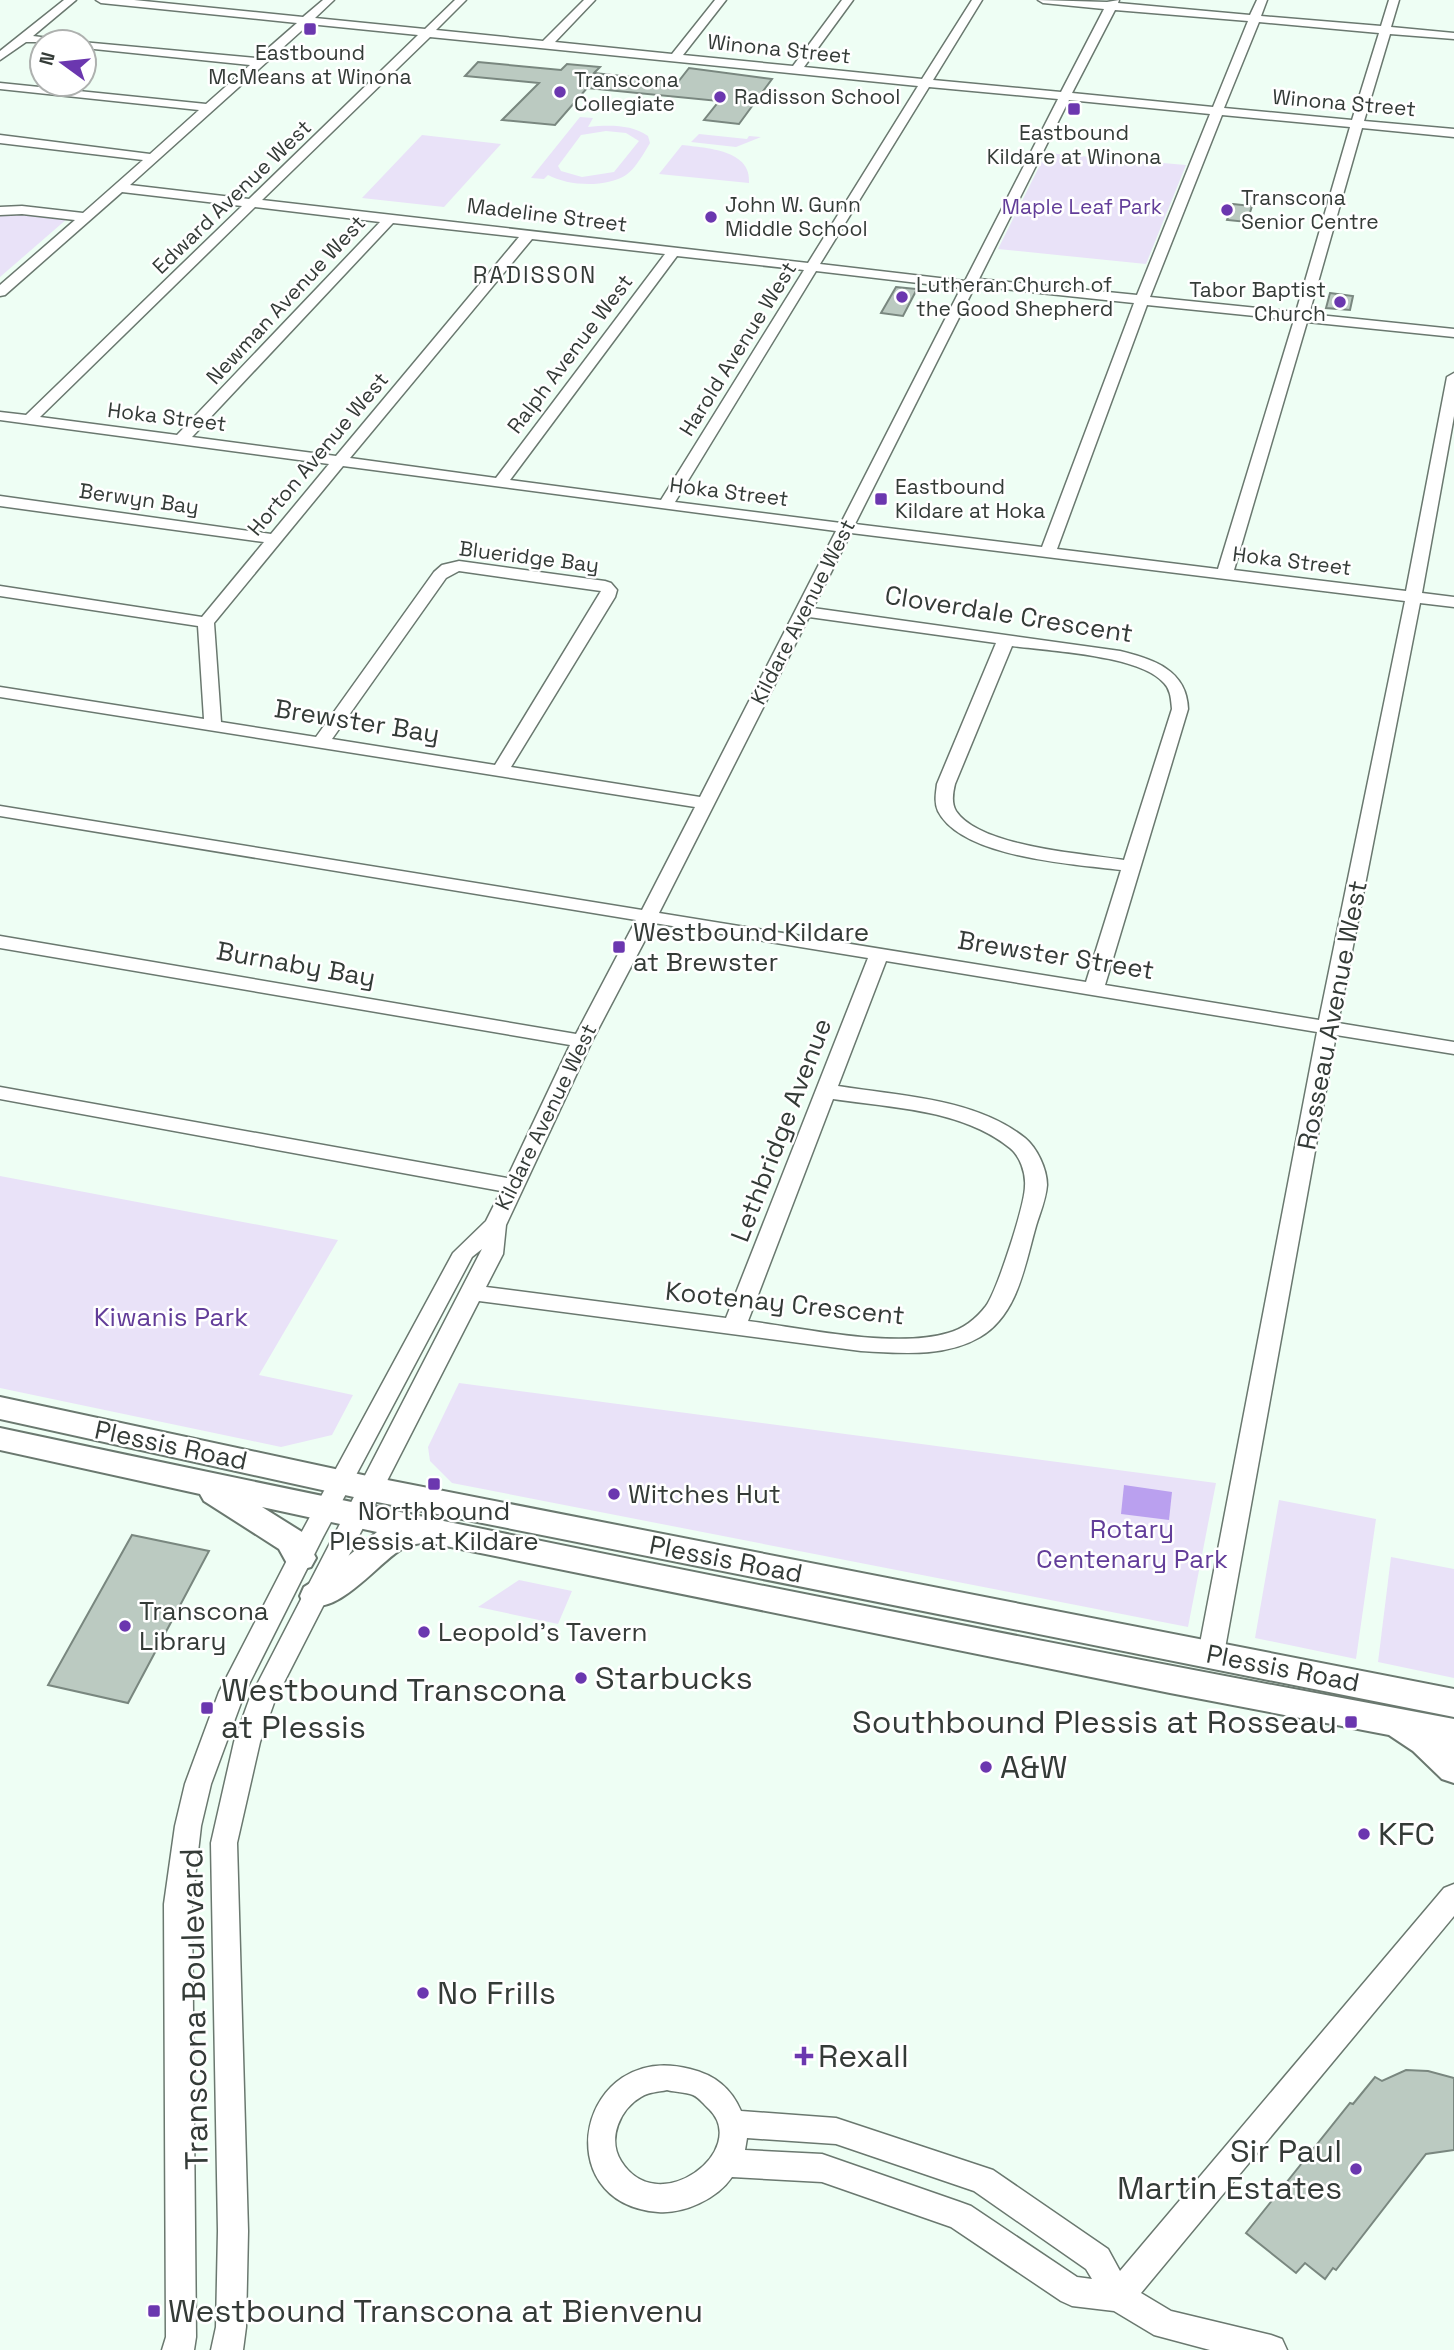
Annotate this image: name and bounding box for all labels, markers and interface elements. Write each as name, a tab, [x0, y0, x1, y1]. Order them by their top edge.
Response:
marker: Eastbound McMeans at Winona	[302, 21, 318, 37]
north arrow	[28, 28, 98, 98]
street label: Winona Street	[706, 28, 852, 69]
place label: Eastbound McMeans at Winona	[208, 39, 412, 90]
text: N	[33, 49, 61, 68]
place label: Transcona Collegiate	[574, 66, 679, 117]
place label: Radisson School	[734, 83, 900, 110]
street label: Winona Street	[1271, 83, 1417, 122]
marker: Transcona Collegiate	[552, 84, 568, 100]
marker: Radisson School	[712, 89, 728, 105]
marker: Eastbound Kildare at Winona	[1066, 101, 1082, 117]
street label: Edward Avenue West	[147, 114, 317, 280]
place label: Eastbound Kildare at Winona	[987, 119, 1161, 170]
place label: Transcona Senior Centre	[1241, 184, 1379, 235]
street label: Madeline Street	[465, 191, 629, 238]
place label: John W. Gunn Middle School	[725, 191, 868, 242]
park label: Maple Leaf Park	[1002, 193, 1162, 220]
marker: Transcona Senior Centre	[1219, 202, 1235, 218]
street label: Newman Avenue West	[200, 209, 371, 390]
marker: John W. Gunn Middle School	[703, 209, 719, 225]
street label: Harold Avenue West	[673, 257, 802, 441]
district label: RADISSON	[473, 260, 597, 290]
street label: Ralph Avenue West	[501, 269, 638, 439]
place label: Lutheran Church of the Good Shepherd	[916, 271, 1113, 322]
place label: Tabor Baptist Church	[1189, 276, 1326, 327]
marker: Lutheran Church of the Good Shepherd	[894, 289, 910, 305]
marker: Tabor Baptist Church	[1332, 294, 1348, 310]
street label: Horton Avenue West	[241, 366, 394, 541]
street label: Hoka Street	[106, 396, 228, 437]
street label: Hoka Street	[668, 471, 790, 512]
place label: Eastbound Kildare at Hoka	[895, 473, 1045, 524]
street label: Berwyn Bay	[77, 477, 201, 520]
marker: Eastbound Kildare at Hoka	[873, 491, 889, 507]
street label: Kildare Avenue West	[744, 515, 861, 709]
street label: Blueridge Bay	[458, 535, 601, 578]
street label: Hoka Street	[1231, 540, 1353, 581]
street label: Cloverdale Crescent	[883, 578, 1135, 650]
street label: Brewster Bay	[272, 691, 442, 751]
street label: Rosseau Avenue West	[1289, 877, 1375, 1153]
place label: Westbound Kildare at Brewster	[633, 915, 869, 979]
street label: Brewster Street	[955, 923, 1157, 987]
street label: Burnaby Bay	[214, 933, 378, 995]
marker: Westbound Kildare at Brewster	[611, 939, 627, 955]
street label: Lethbridge Avenue	[723, 1013, 839, 1247]
street label: Kildare Avenue West	[489, 1019, 602, 1214]
street label: Kootenay Crescent	[664, 1274, 906, 1332]
park label: Kiwanis Park	[94, 1300, 248, 1334]
street label: Plessis Road	[91, 1412, 251, 1478]
marker: Northbound Plessis at Kildare	[426, 1476, 442, 1492]
place label: Witches Hut	[628, 1477, 781, 1511]
marker: Witches Hut	[606, 1486, 622, 1502]
place label: Northbound Plessis at Kildare	[329, 1494, 539, 1558]
park label: Rotary Centenary Park	[1036, 1512, 1228, 1576]
street label: Plessis Road	[646, 1527, 806, 1591]
place label: Transcona Library	[139, 1594, 269, 1658]
place label: Leopold's Tavern	[438, 1615, 648, 1649]
marker: Transcona Library	[117, 1618, 133, 1634]
marker: Leopold's Tavern	[416, 1624, 432, 1640]
street label: Plessis Road	[1203, 1636, 1363, 1700]
place label: Starbucks	[595, 1658, 753, 1698]
place label: Westbound Transcona at Plessis	[221, 1670, 566, 1747]
marker: Starbucks	[573, 1670, 589, 1686]
marker: Westbound Transcona at Plessis	[199, 1700, 215, 1716]
place label: Southbound Plessis at Rosseau	[852, 1702, 1337, 1742]
marker: Southbound Plessis at Rosseau	[1343, 1714, 1359, 1730]
place label: A&W	[1000, 1747, 1068, 1787]
marker: A&W	[978, 1759, 994, 1775]
place label: KFC	[1378, 1814, 1435, 1854]
marker: KFC	[1356, 1826, 1372, 1842]
street label: Transcona Boulevard	[171, 1848, 217, 2170]
place label: No Frills	[437, 1973, 556, 2013]
marker: No Frills	[415, 1985, 431, 2001]
place label: Rexall	[818, 2036, 909, 2076]
marker: Rexall	[796, 2048, 812, 2064]
place label: Sir Paul Martin Estates	[1117, 2131, 1342, 2208]
marker: Sir Paul Martin Estates	[1348, 2161, 1364, 2177]
place label: Westbound Transcona at Bienvenu	[168, 2291, 703, 2331]
marker: Westbound Transcona at Bienvenu	[146, 2303, 162, 2319]

